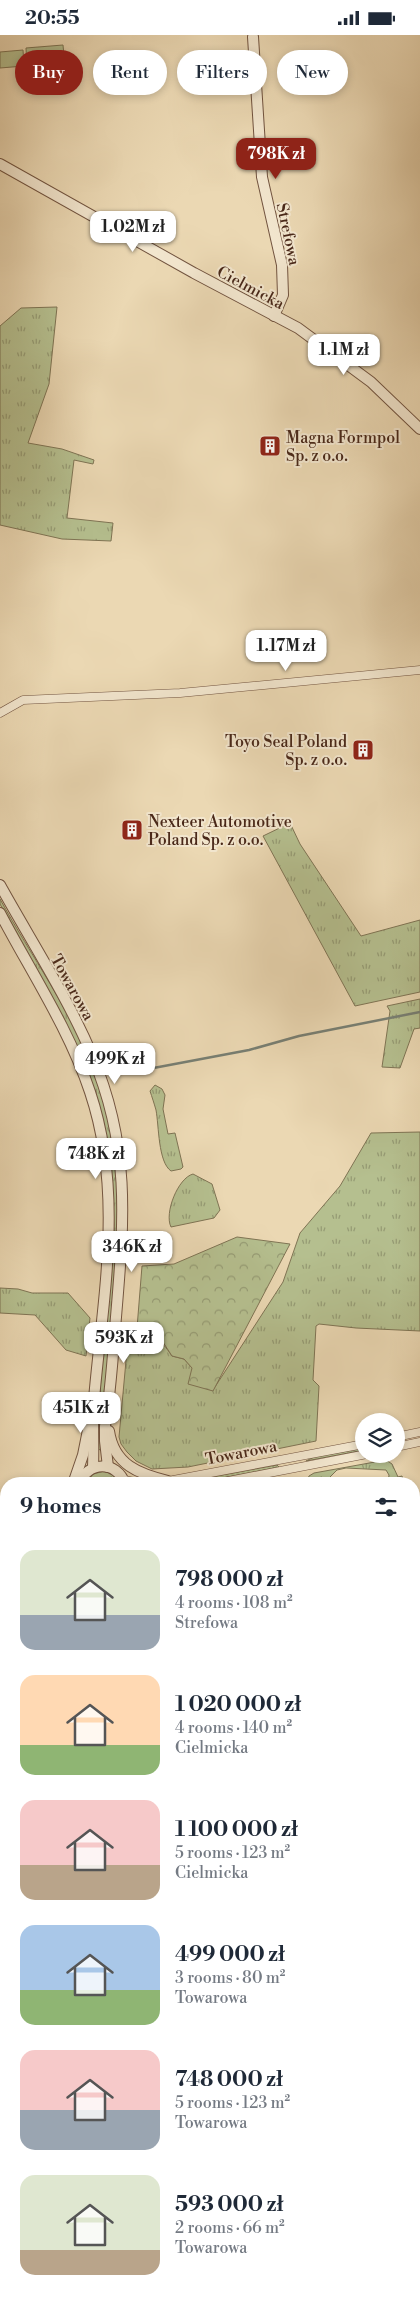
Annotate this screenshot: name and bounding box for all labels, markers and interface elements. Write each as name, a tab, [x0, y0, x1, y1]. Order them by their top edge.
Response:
text: 20:55	[25, 6, 79, 30]
chip: Buy	[15, 50, 83, 95]
chip: Rent	[93, 50, 167, 95]
chip: Filters	[177, 50, 267, 95]
chip: New	[277, 50, 348, 95]
pin: 798K zł	[230, 137, 322, 180]
text: 798K zł	[247, 144, 305, 164]
street label: Strefowa	[272, 201, 305, 268]
pin: 1.02M zł	[81, 211, 185, 253]
text: 1.02M zł	[101, 217, 165, 237]
street label: Cielmicka	[213, 262, 288, 314]
pin: 1.1M zł	[298, 333, 390, 376]
text: 1.1M zł	[319, 340, 369, 360]
place label: Magna Formpol Sp. z o.o.	[286, 428, 400, 466]
building icon: Magna Formpol Sp. z o.o.	[258, 434, 282, 458]
pin: 1.17M zł	[234, 629, 338, 672]
text: 1.17M zł	[257, 636, 315, 656]
place label: Toyo Seal Poland Sp. z o.o.	[225, 732, 347, 770]
building icon: Toyo Seal Poland Sp. z o.o.	[351, 738, 375, 762]
place label: Nexteer Automotive Poland Sp. z o.o.	[148, 812, 292, 850]
building icon: Nexteer Automotive Poland Sp. z o.o.	[120, 818, 144, 842]
street label: Towarowa	[46, 951, 99, 1025]
pin: 499K zł	[69, 1043, 161, 1085]
text: 499K zł	[85, 1049, 145, 1069]
pin: 748K zł	[50, 1137, 142, 1180]
text: 748K zł	[67, 1144, 125, 1164]
pin: 346K zł	[86, 1231, 178, 1273]
text: 346K zł	[102, 1237, 162, 1257]
pin: 593K zł	[78, 1321, 170, 1364]
text: 593K zł	[95, 1328, 153, 1348]
pin: 451K zł	[35, 1391, 127, 1434]
text: 451K zł	[53, 1398, 109, 1418]
map controls	[355, 1413, 405, 1463]
button: layers	[355, 1413, 405, 1463]
street label: Towarowa	[204, 1436, 280, 1470]
icon: filters	[372, 1493, 400, 1521]
text: 9 homes	[20, 1494, 101, 1520]
text: 798 000 zł	[175, 1567, 283, 1593]
icon: home	[60, 1570, 120, 1630]
text: 4 rooms · 108 m²	[175, 1593, 293, 1613]
text: Strefowa	[175, 1613, 238, 1633]
text: 1 020 000 zł	[175, 1692, 301, 1718]
icon: home	[60, 1695, 120, 1755]
text: 4 rooms · 140 m²	[175, 1718, 292, 1738]
text: Cielmicka	[175, 1738, 248, 1758]
text: 1 100 000 zł	[175, 1817, 298, 1843]
icon: home	[60, 1820, 120, 1880]
text: 5 rooms · 123 m²	[175, 1843, 290, 1863]
text: Cielmicka	[175, 1863, 248, 1883]
text: 499 000 zł	[175, 1942, 285, 1968]
icon: home	[60, 1945, 120, 2005]
text: 3 rooms · 80 m²	[175, 1968, 285, 1988]
text: Towarowa	[175, 1988, 247, 2008]
text: 748 000 zł	[175, 2067, 283, 2093]
icon: home	[60, 2070, 120, 2130]
text: 5 rooms · 123 m²	[175, 2093, 290, 2113]
text: Towarowa	[175, 2113, 247, 2133]
text: 593 000 zł	[175, 2192, 283, 2218]
icon: home	[60, 2195, 120, 2255]
text: 2 rooms · 66 m²	[175, 2218, 285, 2238]
text: Towarowa	[175, 2238, 247, 2258]

